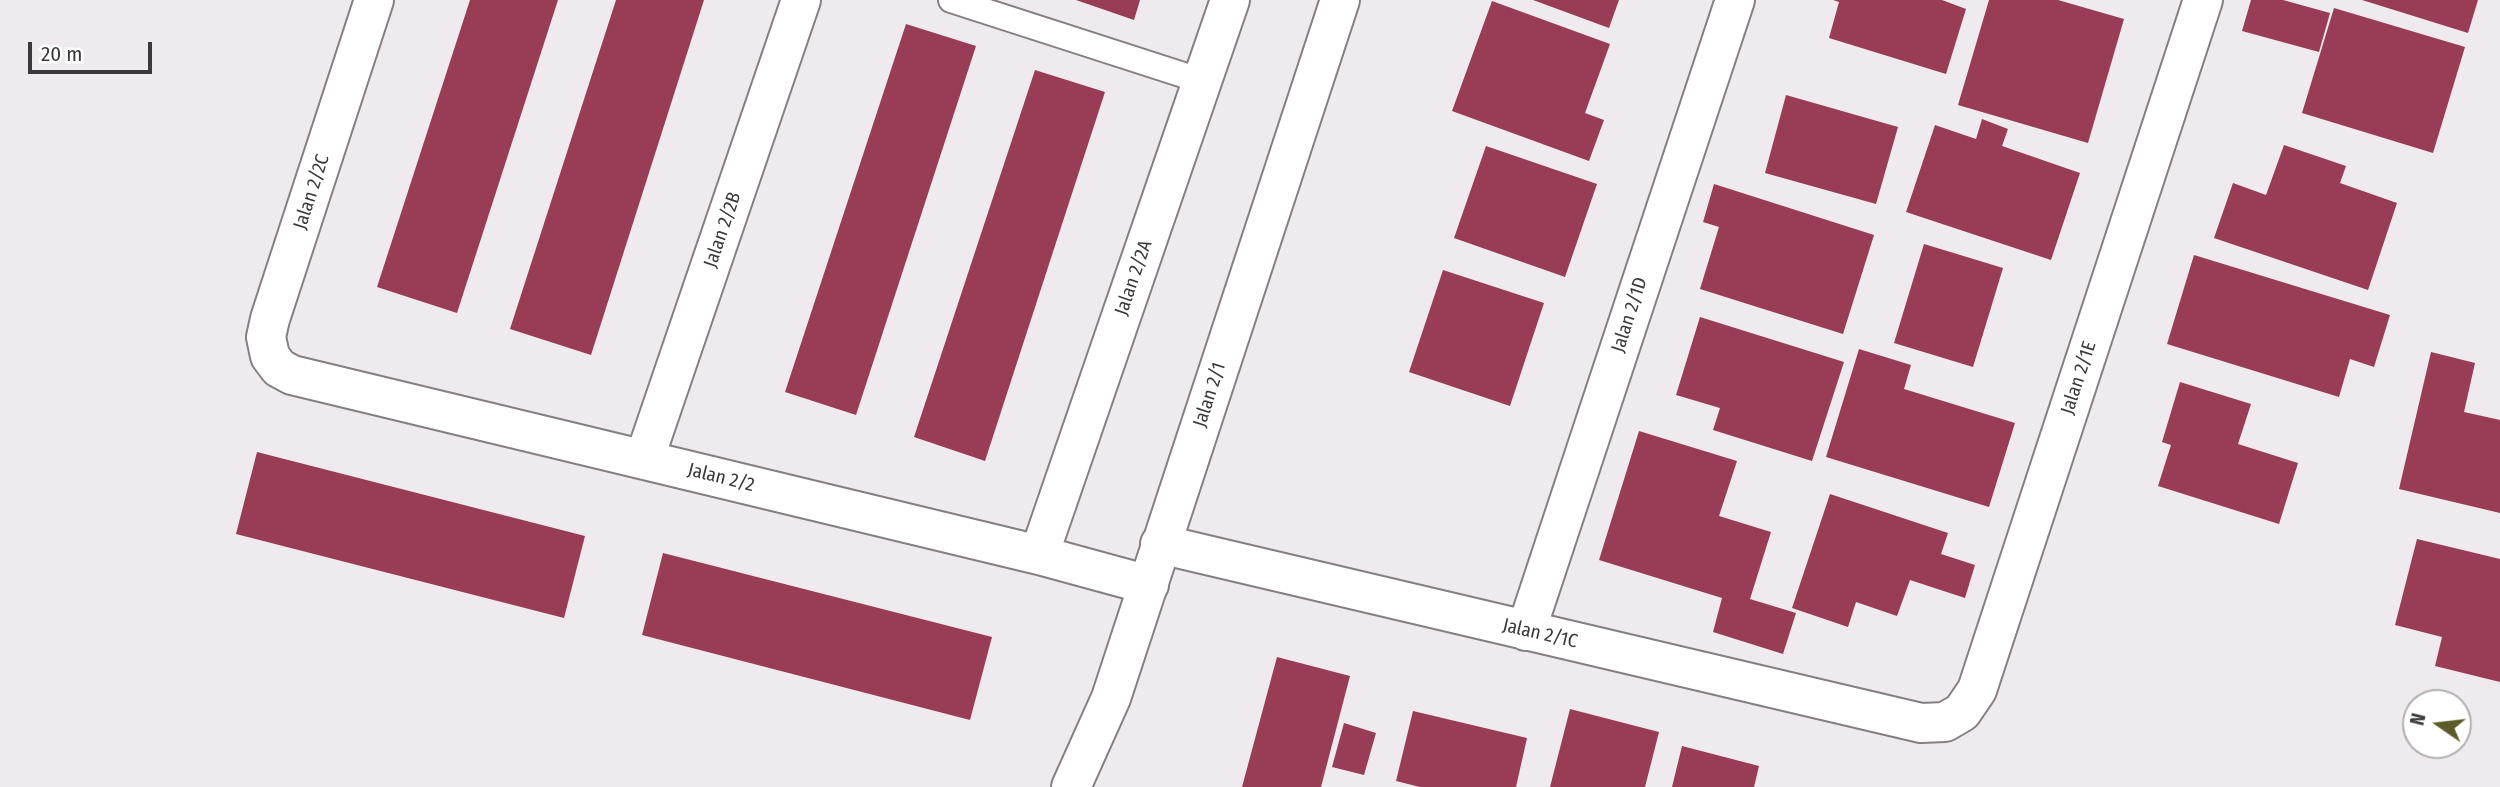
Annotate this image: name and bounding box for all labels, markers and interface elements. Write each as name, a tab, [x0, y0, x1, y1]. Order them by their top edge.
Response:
scale bar	[32, 28, 156, 72]
text: 20 m	[41, 41, 82, 67]
street label: Jalan 2/2C	[289, 152, 335, 232]
street label: Jalan 2/2B	[699, 189, 747, 271]
street label: Jalan 2/2A	[1111, 237, 1157, 319]
street label: Jalan 2/1D	[1607, 275, 1653, 355]
street label: Jalan 2/1E	[2056, 339, 2102, 417]
street label: Jalan 2/1	[1189, 360, 1231, 430]
street label: Jalan 2/2	[685, 459, 757, 497]
street label: Jalan 2/1C	[1500, 614, 1580, 654]
north arrow	[2402, 689, 2472, 759]
text: N	[2406, 711, 2431, 728]

